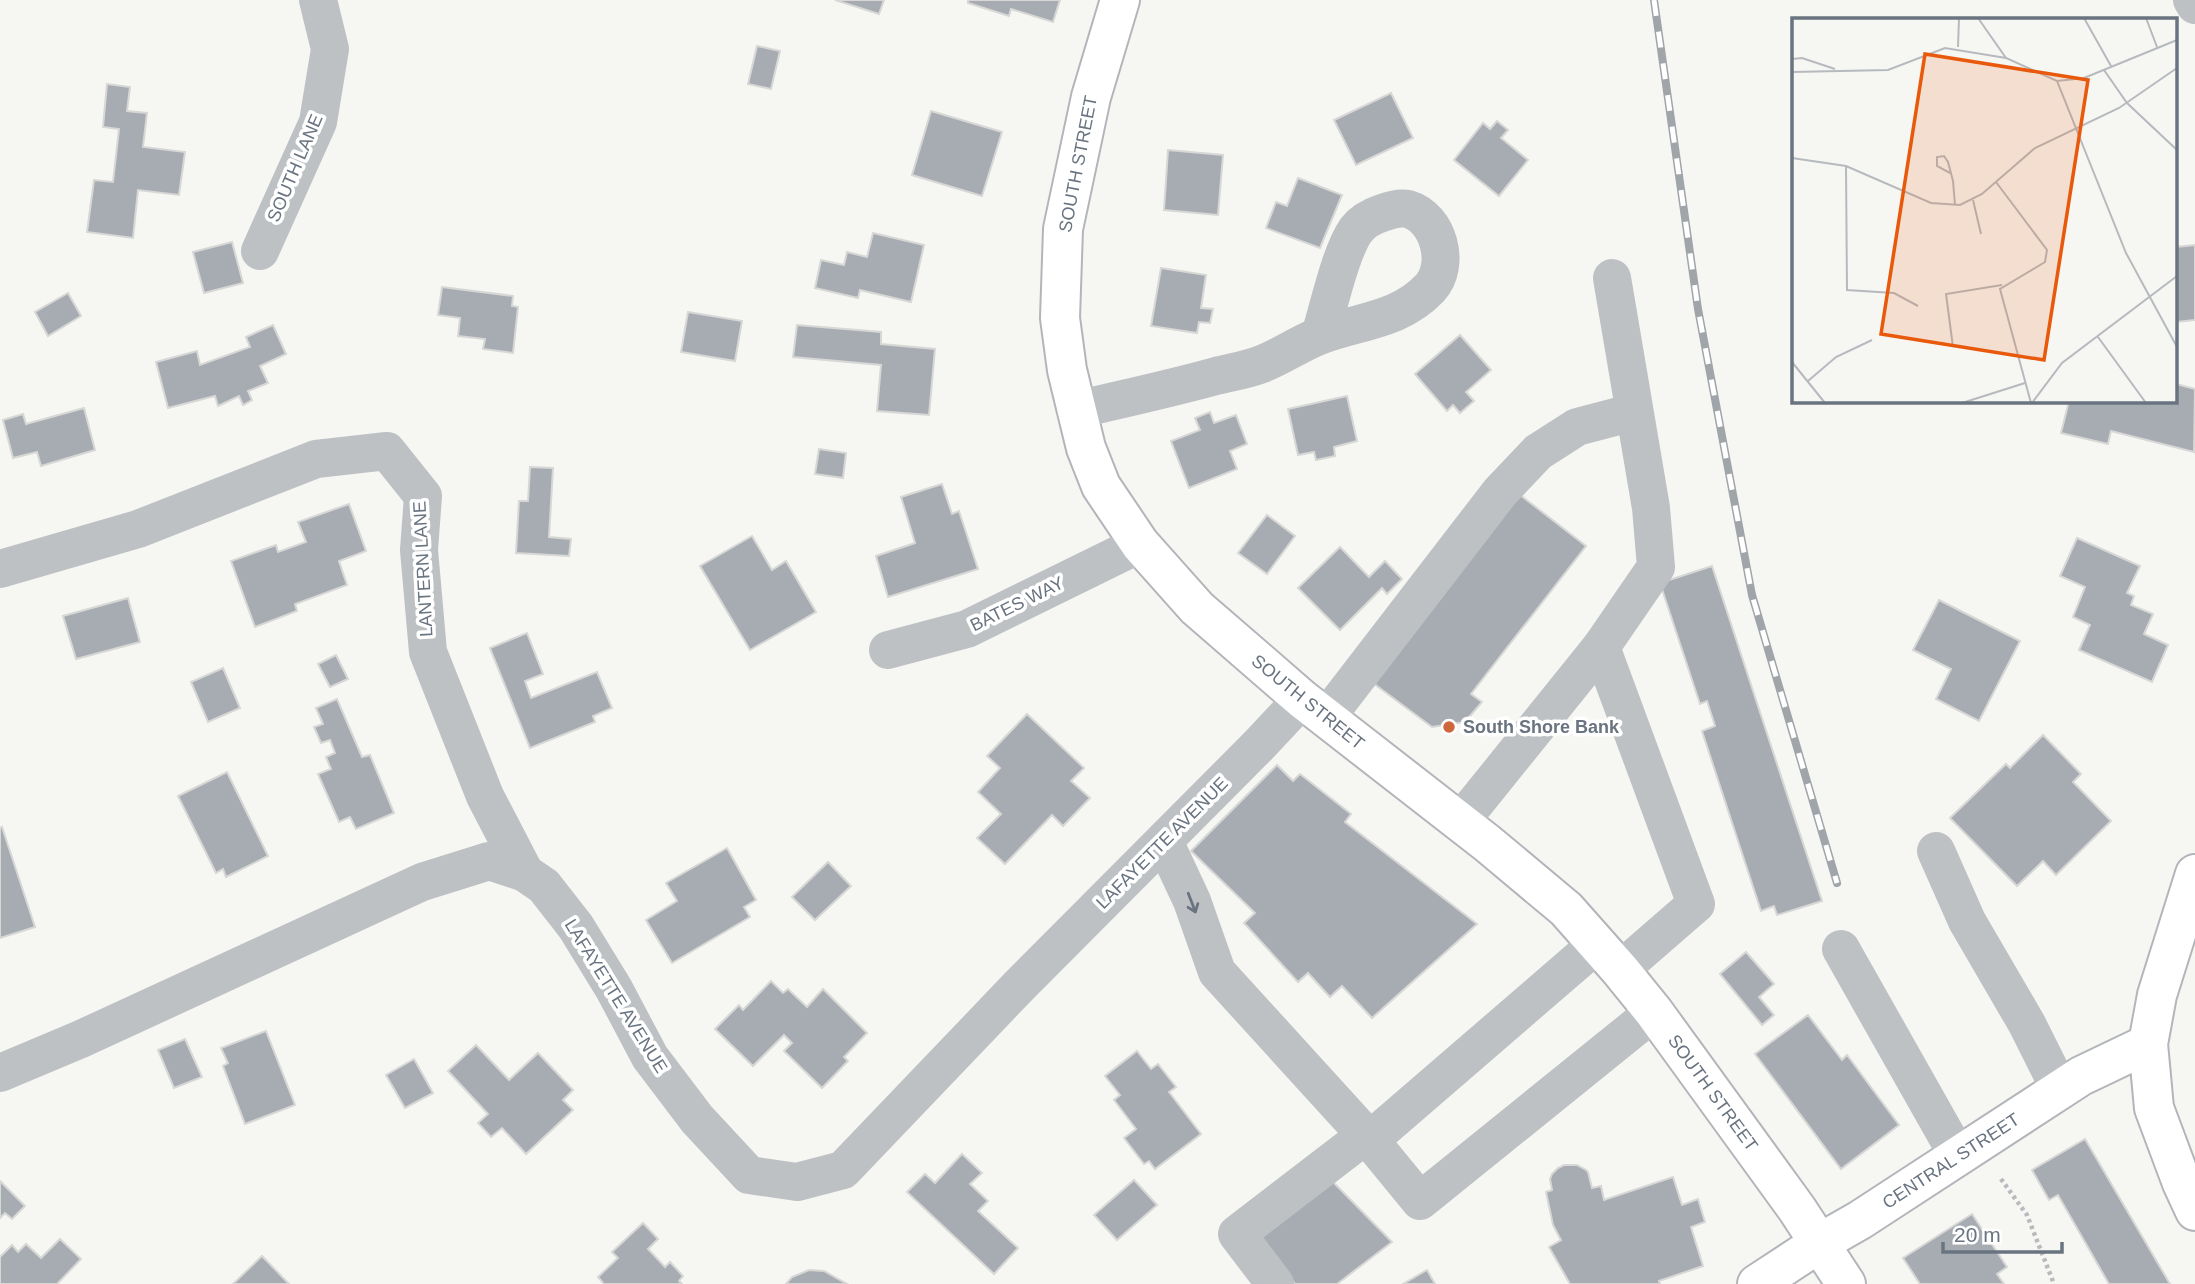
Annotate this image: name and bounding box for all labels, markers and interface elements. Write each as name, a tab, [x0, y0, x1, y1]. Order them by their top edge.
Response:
inset map	[1792, 18, 2178, 402]
street label: SOUTH STREET	[1055, 94, 1101, 234]
street label: SOUTH LANE	[263, 111, 327, 225]
street label: LANTERN LANE	[409, 501, 437, 637]
street label: BATES WAY	[967, 573, 1067, 635]
street label: SOUTH STREET	[1248, 650, 1368, 754]
place label: South Shore Bank	[1463, 717, 1620, 737]
marker: South Shore Bank	[1441, 719, 1457, 735]
street label: LAFAYETTE AVENUE	[1092, 773, 1232, 913]
one-way arrow	[1187, 891, 1200, 913]
street label: LAFAYETTE AVENUE	[561, 915, 671, 1077]
street label: SOUTH STREET	[1664, 1031, 1762, 1155]
street label: CENTRAL STREET	[1879, 1109, 2023, 1213]
scale bar	[1943, 1210, 2062, 1254]
text: 20 m	[1954, 1223, 2001, 1246]

